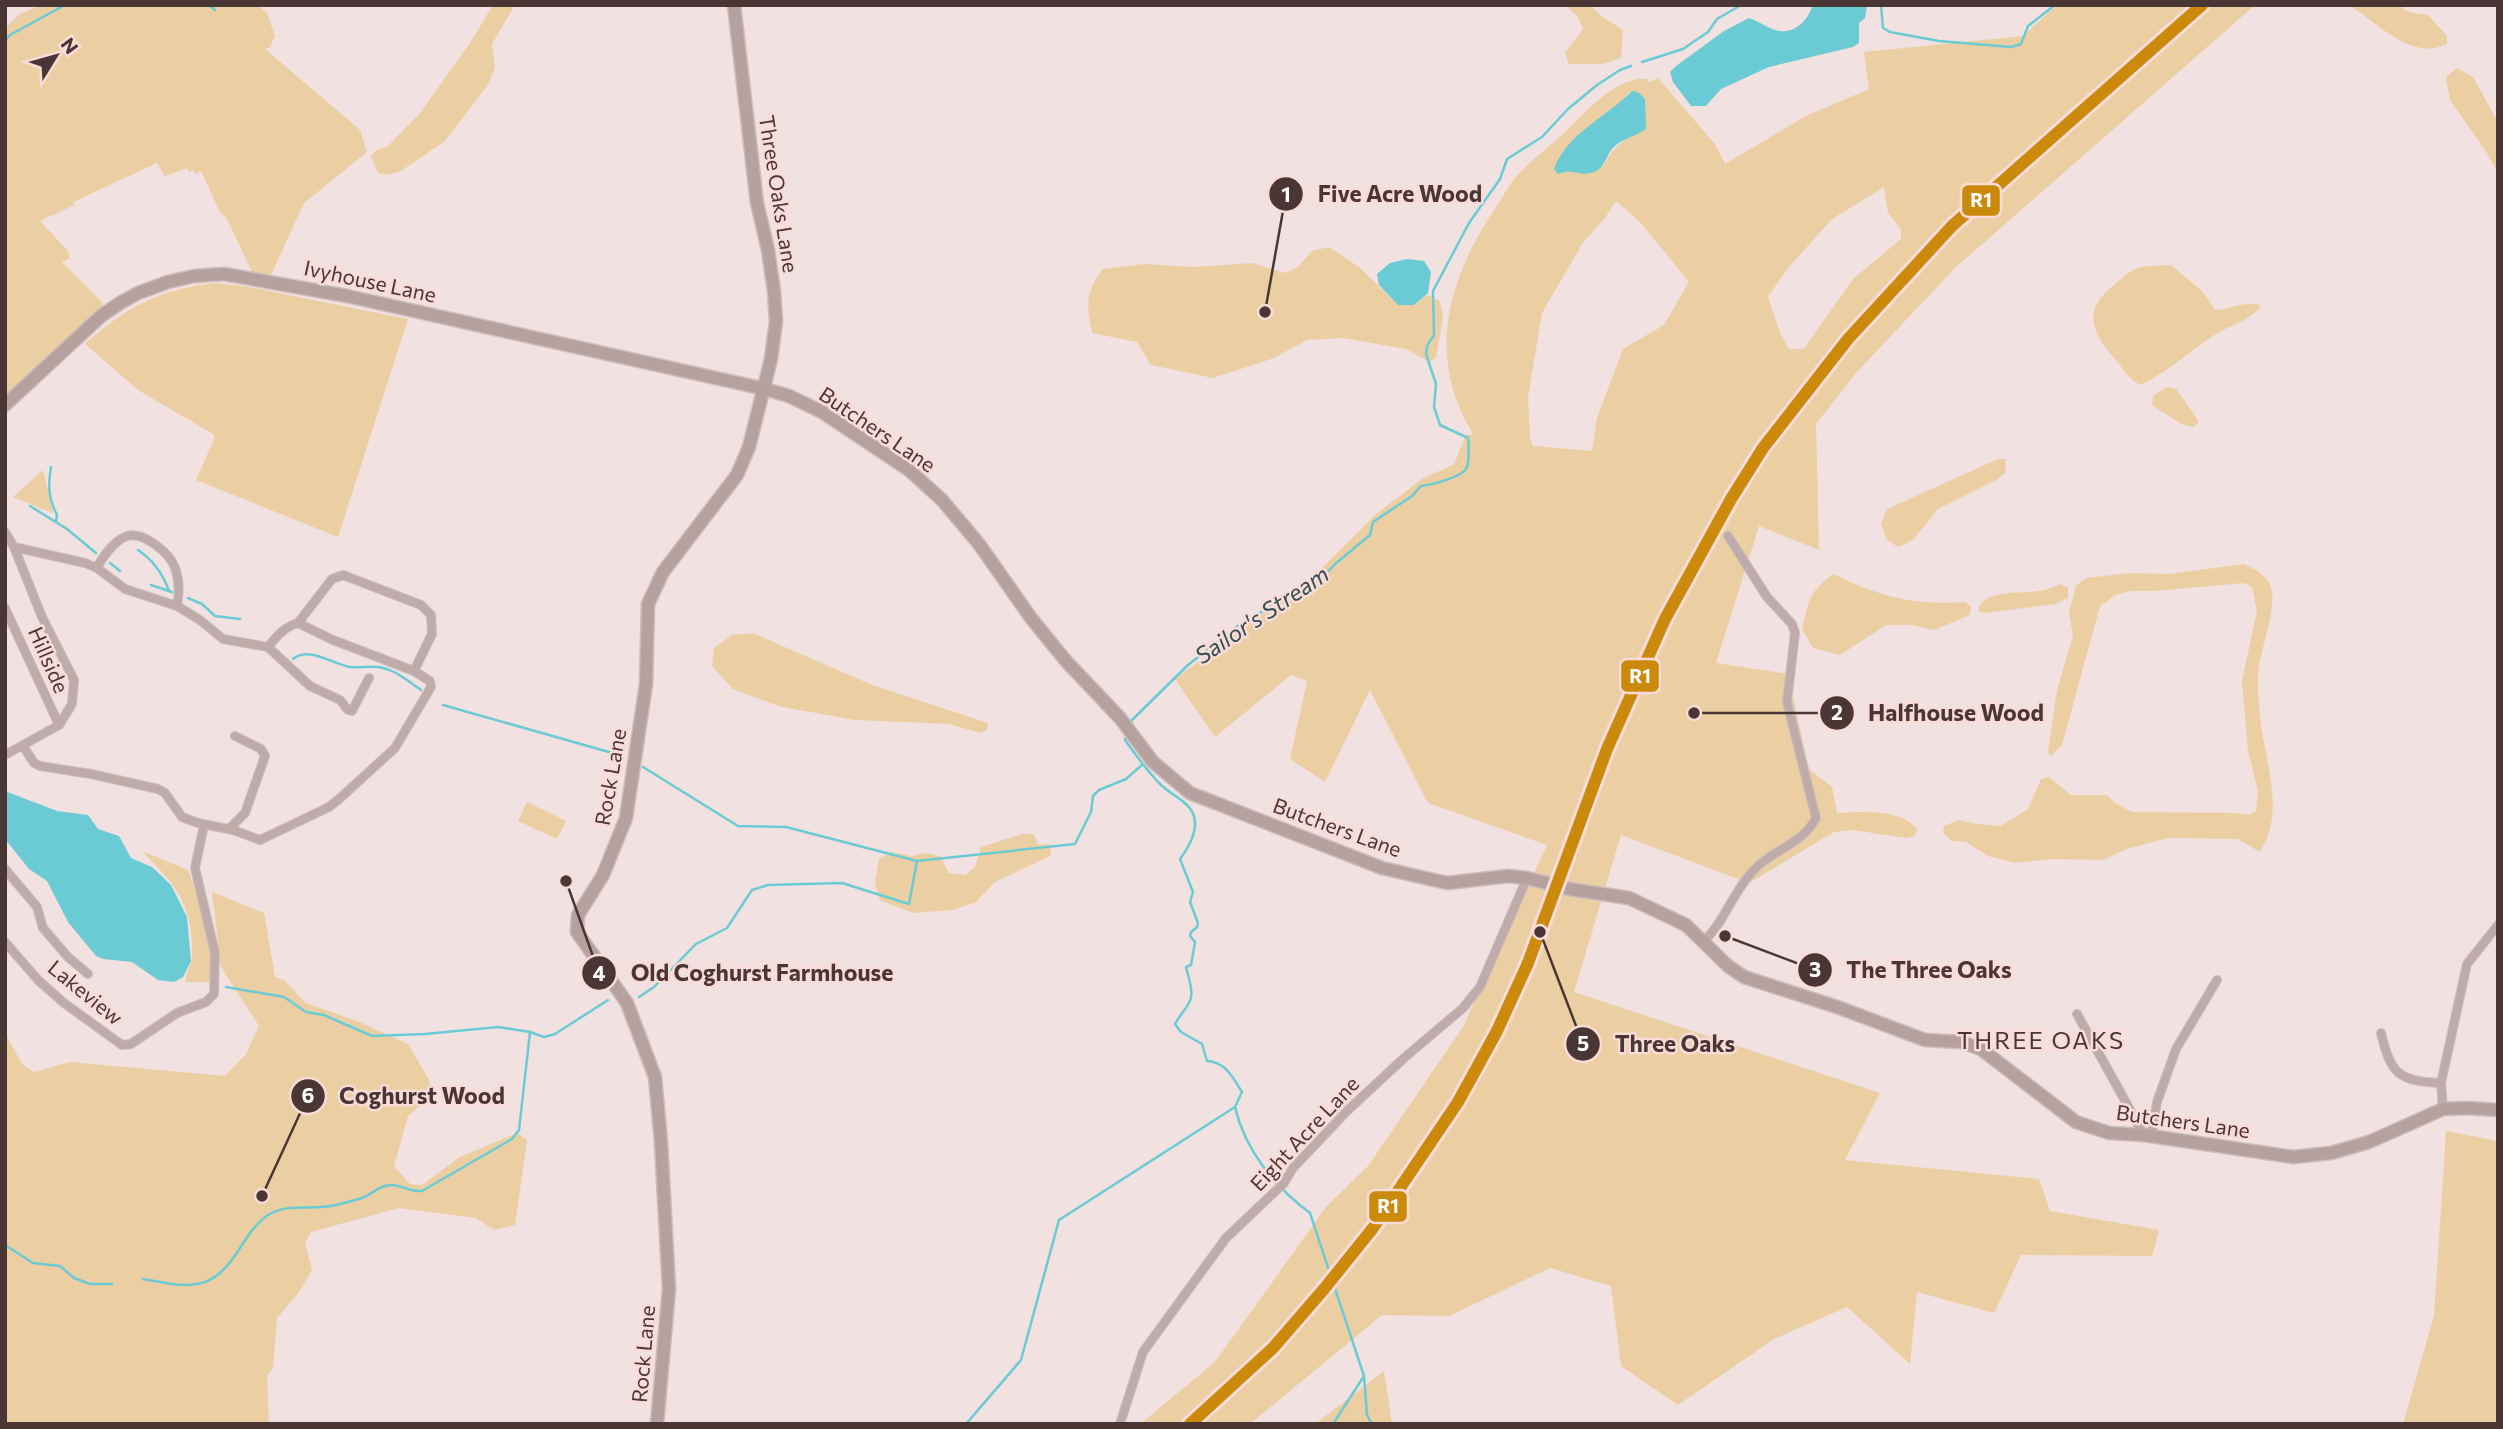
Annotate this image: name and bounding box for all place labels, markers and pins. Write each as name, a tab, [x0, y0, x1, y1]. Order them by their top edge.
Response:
callout: Five Acre Wood	[1269, 172, 1496, 216]
callout: Halfhouse Wood	[1819, 691, 2058, 735]
callout: The Three Oaks	[1797, 948, 2026, 992]
callout: Old Coghurst Farmhouse	[582, 951, 907, 995]
callout: Three Oaks	[1566, 1022, 1749, 1066]
callout: Coghurst Wood	[290, 1074, 519, 1118]

